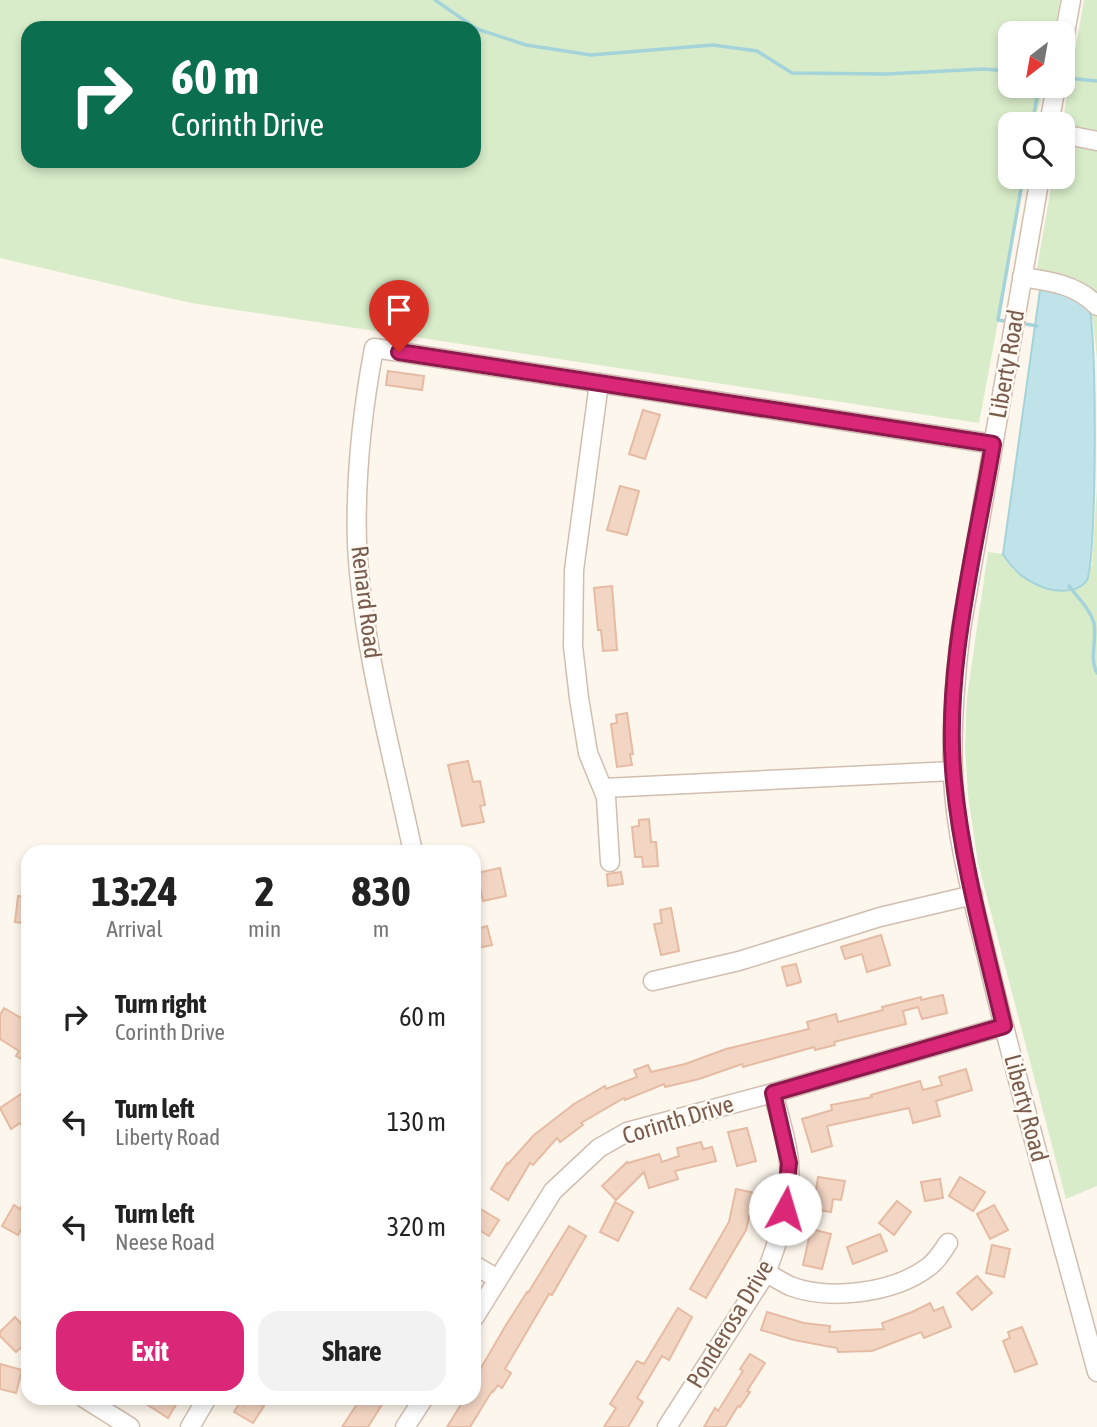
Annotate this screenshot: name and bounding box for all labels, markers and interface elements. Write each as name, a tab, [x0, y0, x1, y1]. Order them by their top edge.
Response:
north arrow	[998, 21, 1074, 98]
map controls	[998, 21, 1075, 189]
text: 60 m	[171, 48, 259, 104]
icon: right	[56, 49, 147, 140]
text: Corinth Drive	[171, 106, 324, 143]
button: search	[998, 112, 1075, 189]
pin	[369, 280, 429, 352]
icon: arrive	[380, 291, 418, 329]
street label: Liberty Road	[984, 307, 1029, 420]
street label: Renard Road	[346, 544, 387, 660]
text: 13:24	[91, 867, 178, 915]
text: 2	[255, 867, 274, 915]
text: 830	[351, 867, 411, 915]
text: Arrival	[106, 916, 163, 942]
text: min	[248, 916, 281, 942]
text: m	[373, 916, 389, 942]
text: Turn right	[115, 989, 206, 1019]
icon: right	[56, 998, 94, 1036]
text: 60 m	[399, 1002, 446, 1032]
text: Corinth Drive	[115, 1019, 225, 1045]
street label: Liberty Road	[999, 1051, 1054, 1164]
street label: Corinth Drive	[619, 1090, 737, 1149]
text: Turn left	[115, 1094, 195, 1124]
icon: left	[56, 1103, 94, 1141]
text: 130 m	[387, 1107, 446, 1137]
text: Liberty Road	[115, 1124, 220, 1150]
position arrow	[748, 1172, 822, 1246]
text: Turn left	[115, 1199, 195, 1229]
icon: left	[56, 1208, 94, 1246]
text: 320 m	[387, 1212, 446, 1242]
text: Neese Road	[115, 1229, 215, 1255]
street label: Ponderosa Drive	[681, 1255, 778, 1393]
button: Exit	[56, 1311, 244, 1391]
button: Share	[258, 1311, 446, 1391]

